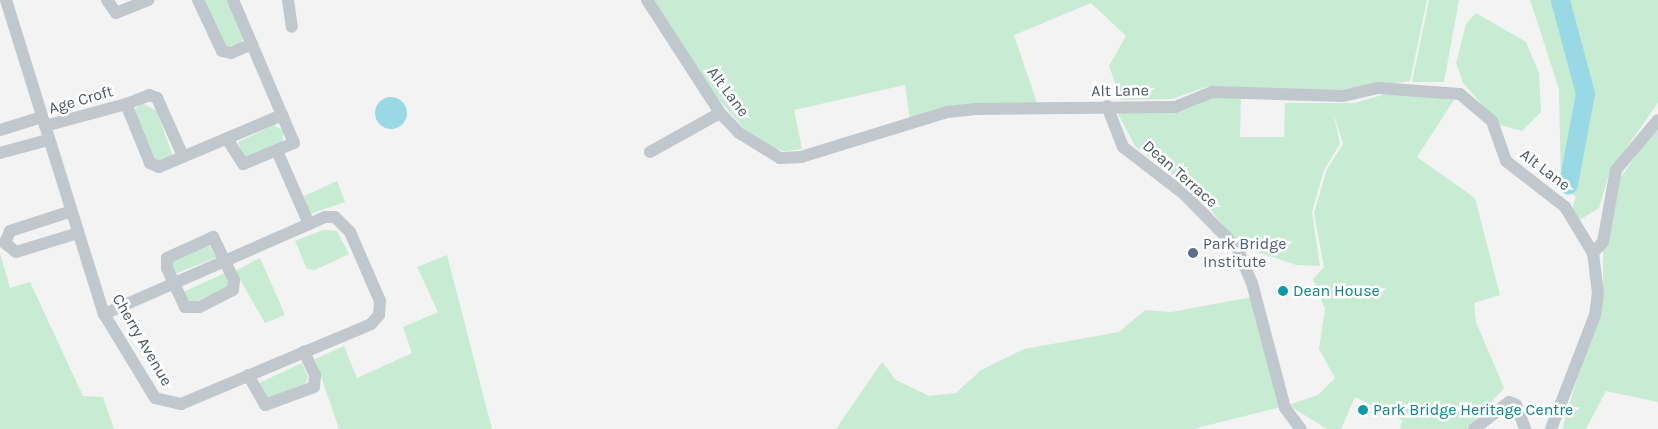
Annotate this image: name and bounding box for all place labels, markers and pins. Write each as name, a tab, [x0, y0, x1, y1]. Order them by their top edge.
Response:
place label: Park Bridge Institute	[1203, 234, 1286, 272]
marker: Park Bridge Institute	[1187, 247, 1199, 259]
place label: Dean House	[1293, 281, 1380, 301]
marker: Dean House	[1277, 285, 1289, 297]
place label: Park Bridge Heritage Centre	[1373, 400, 1573, 420]
marker: Park Bridge Heritage Centre	[1357, 404, 1369, 416]

